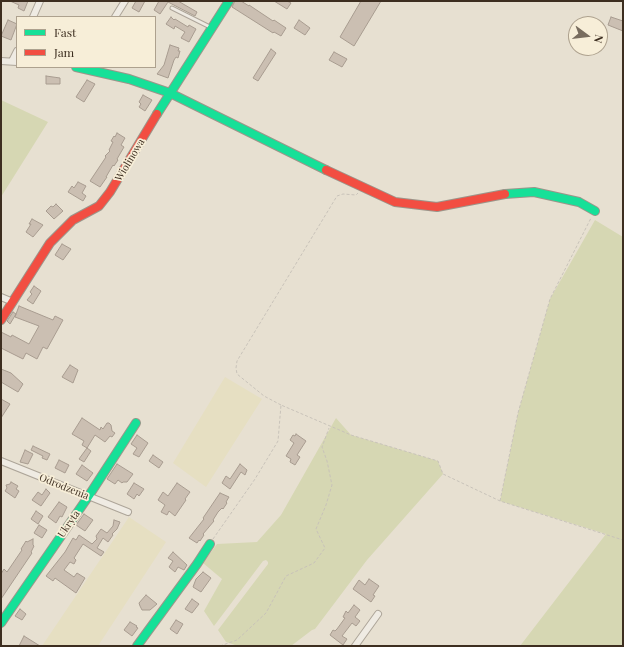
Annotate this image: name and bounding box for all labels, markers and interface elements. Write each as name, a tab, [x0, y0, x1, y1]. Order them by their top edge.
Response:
legend	[16, 16, 156, 68]
north arrow	[568, 16, 608, 56]
text: Fast	[54, 24, 76, 40]
text: N	[591, 33, 607, 45]
text: Jam	[54, 44, 74, 60]
street label: Wiolinowa	[113, 137, 147, 183]
street label: Odrodzenia	[37, 472, 91, 502]
street label: Ukryta	[55, 508, 83, 540]

